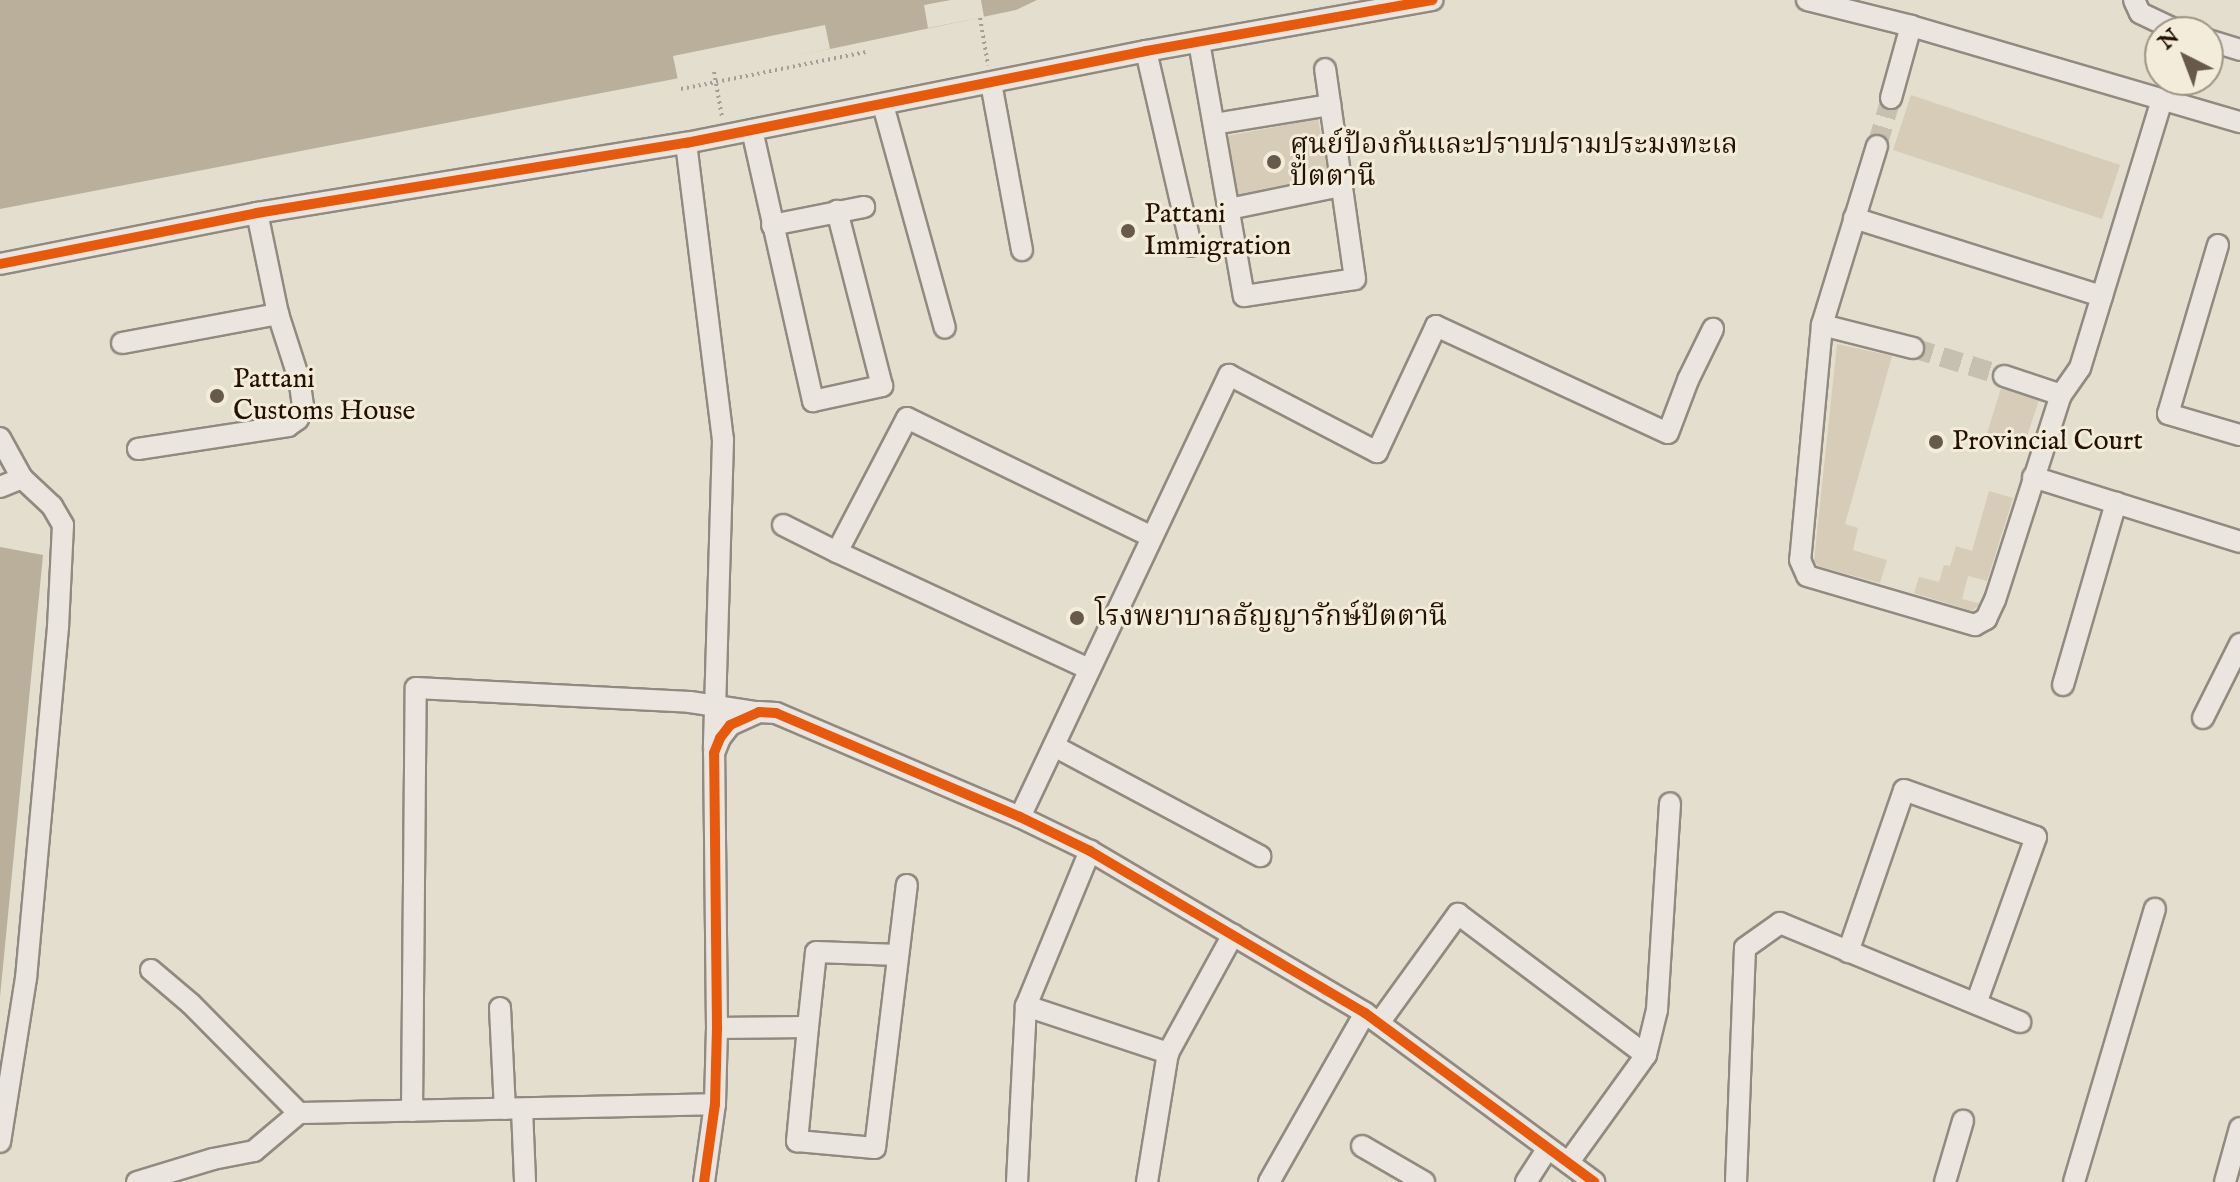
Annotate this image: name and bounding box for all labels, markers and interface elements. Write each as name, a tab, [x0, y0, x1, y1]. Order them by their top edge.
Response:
north arrow	[2144, 16, 2224, 96]
text: N	[2153, 23, 2186, 56]
place label: ศูนย์ป้องกันและปราบปรามประมงทะเล ปัตตานี	[1290, 129, 1738, 195]
marker: ศูนย์ป้องกันและปราบปรามประมงทะเล ปัตตานี	[1265, 153, 1283, 171]
place label: Pattani Immigration	[1144, 198, 1291, 264]
marker: Pattani Immigration	[1119, 222, 1137, 240]
place label: Pattani Customs House	[233, 363, 415, 429]
marker: Pattani Customs House	[208, 387, 226, 405]
place label: Provincial Court	[1952, 425, 2143, 459]
marker: Provincial Court	[1927, 433, 1945, 451]
place label: โรงพยาบาลธัญญารักษ์ปัตตานี	[1095, 601, 1447, 635]
marker: โรงพยาบาลธัญญารักษ์ปัตตานี	[1066, 607, 1088, 629]

